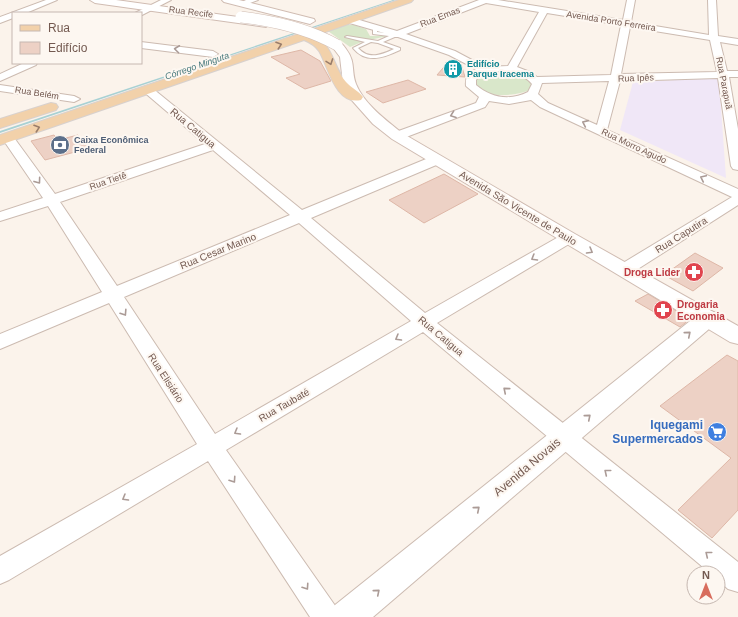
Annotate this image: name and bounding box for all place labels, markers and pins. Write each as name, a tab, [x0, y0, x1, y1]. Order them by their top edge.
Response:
building icon: Edifício Parque Iracema	[442, 58, 464, 80]
place label: Edifício Parque Iracema	[467, 59, 535, 79]
bank icon: Caixa Econômica Federal	[49, 134, 71, 156]
place label: Caixa Econômica Federal	[74, 135, 150, 155]
pharmacy icon: Droga Lider	[683, 261, 705, 283]
place label: Droga Lider	[624, 267, 680, 278]
pharmacy icon: Drogaria Economia	[652, 299, 674, 321]
place label: Drogaria Economia	[677, 299, 725, 322]
place label: Iquegami Supermercados	[612, 418, 703, 446]
supermarket icon: Iquegami Supermercados	[706, 421, 728, 443]

